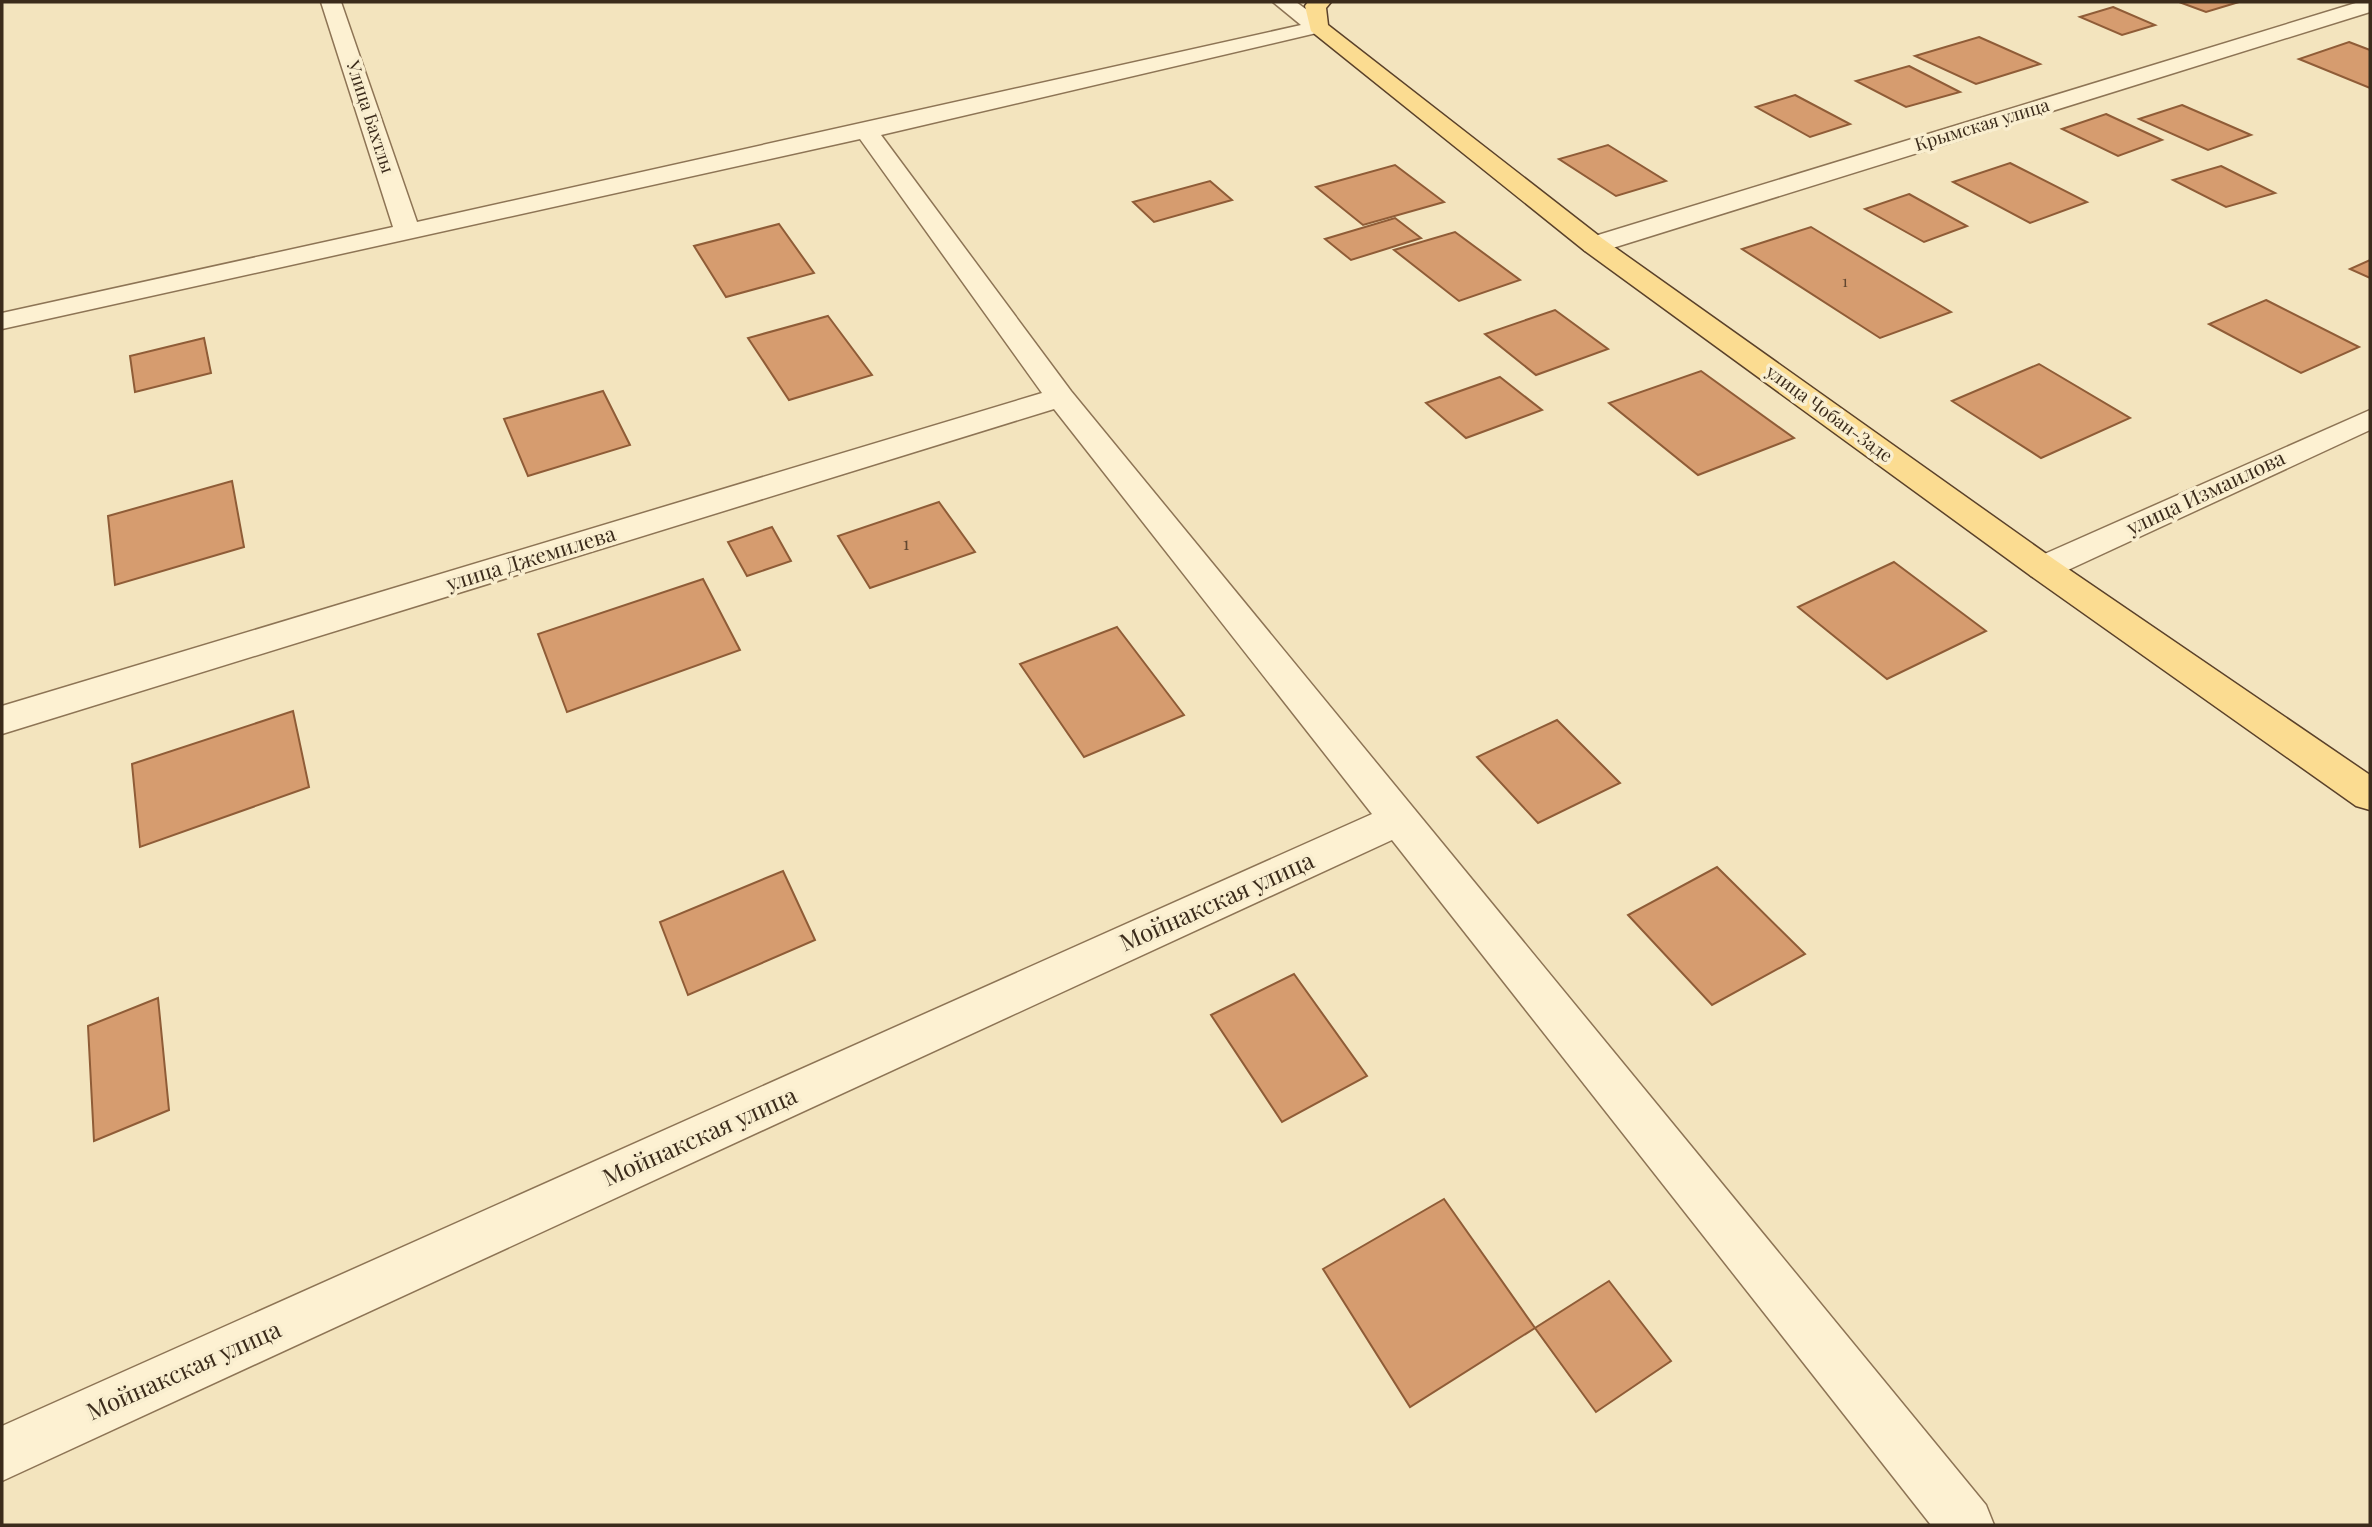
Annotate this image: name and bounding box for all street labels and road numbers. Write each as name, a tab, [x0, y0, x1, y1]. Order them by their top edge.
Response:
street label: Улица Бахтлы	[341, 56, 401, 176]
street label: Крымская улица	[1911, 92, 2052, 156]
street label: улица Чобан-Заде	[1761, 359, 1898, 467]
street label: улица Измаилова	[2120, 442, 2289, 541]
street label: улица Джемилева	[441, 518, 619, 596]
street label: Мойнакская улица	[1114, 843, 1318, 957]
street label: Мойнакская улица	[597, 1078, 801, 1192]
street label: Мойнакская улица	[81, 1312, 285, 1426]

